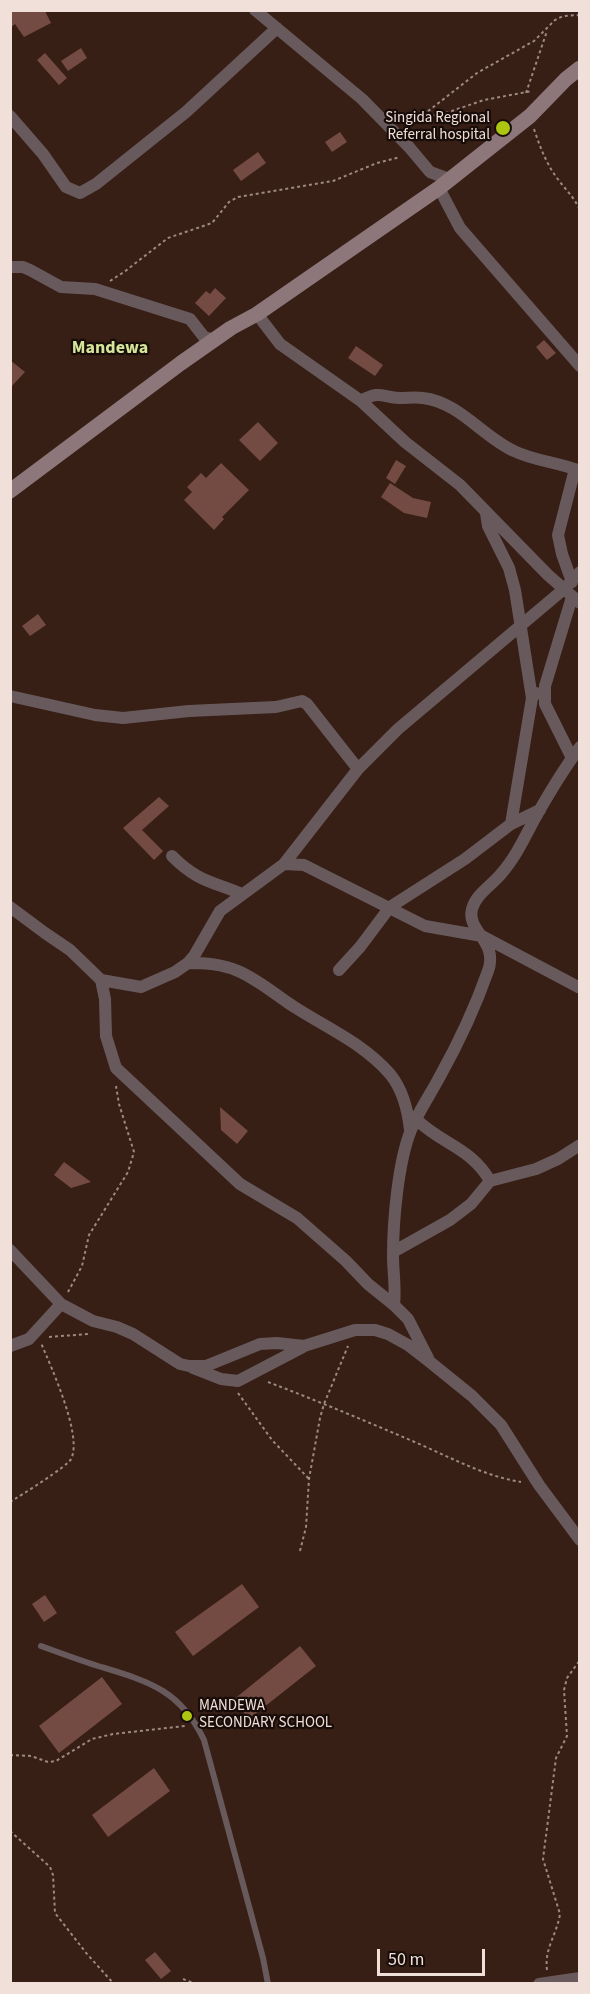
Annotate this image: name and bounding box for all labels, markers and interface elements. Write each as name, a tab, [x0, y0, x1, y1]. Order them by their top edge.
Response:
place label: Singida Regional Referral hospital	[385, 110, 490, 145]
marker: Singida Regional Referral hospital	[494, 119, 512, 137]
district label: Mandewa	[72, 338, 148, 360]
place label: MANDEWA SECONDARY SCHOOL	[199, 1698, 332, 1733]
marker: MANDEWA SECONDARY SCHOOL	[180, 1709, 194, 1723]
scale bar	[380, 1937, 488, 1975]
text: 50 m	[388, 1947, 424, 1972]

